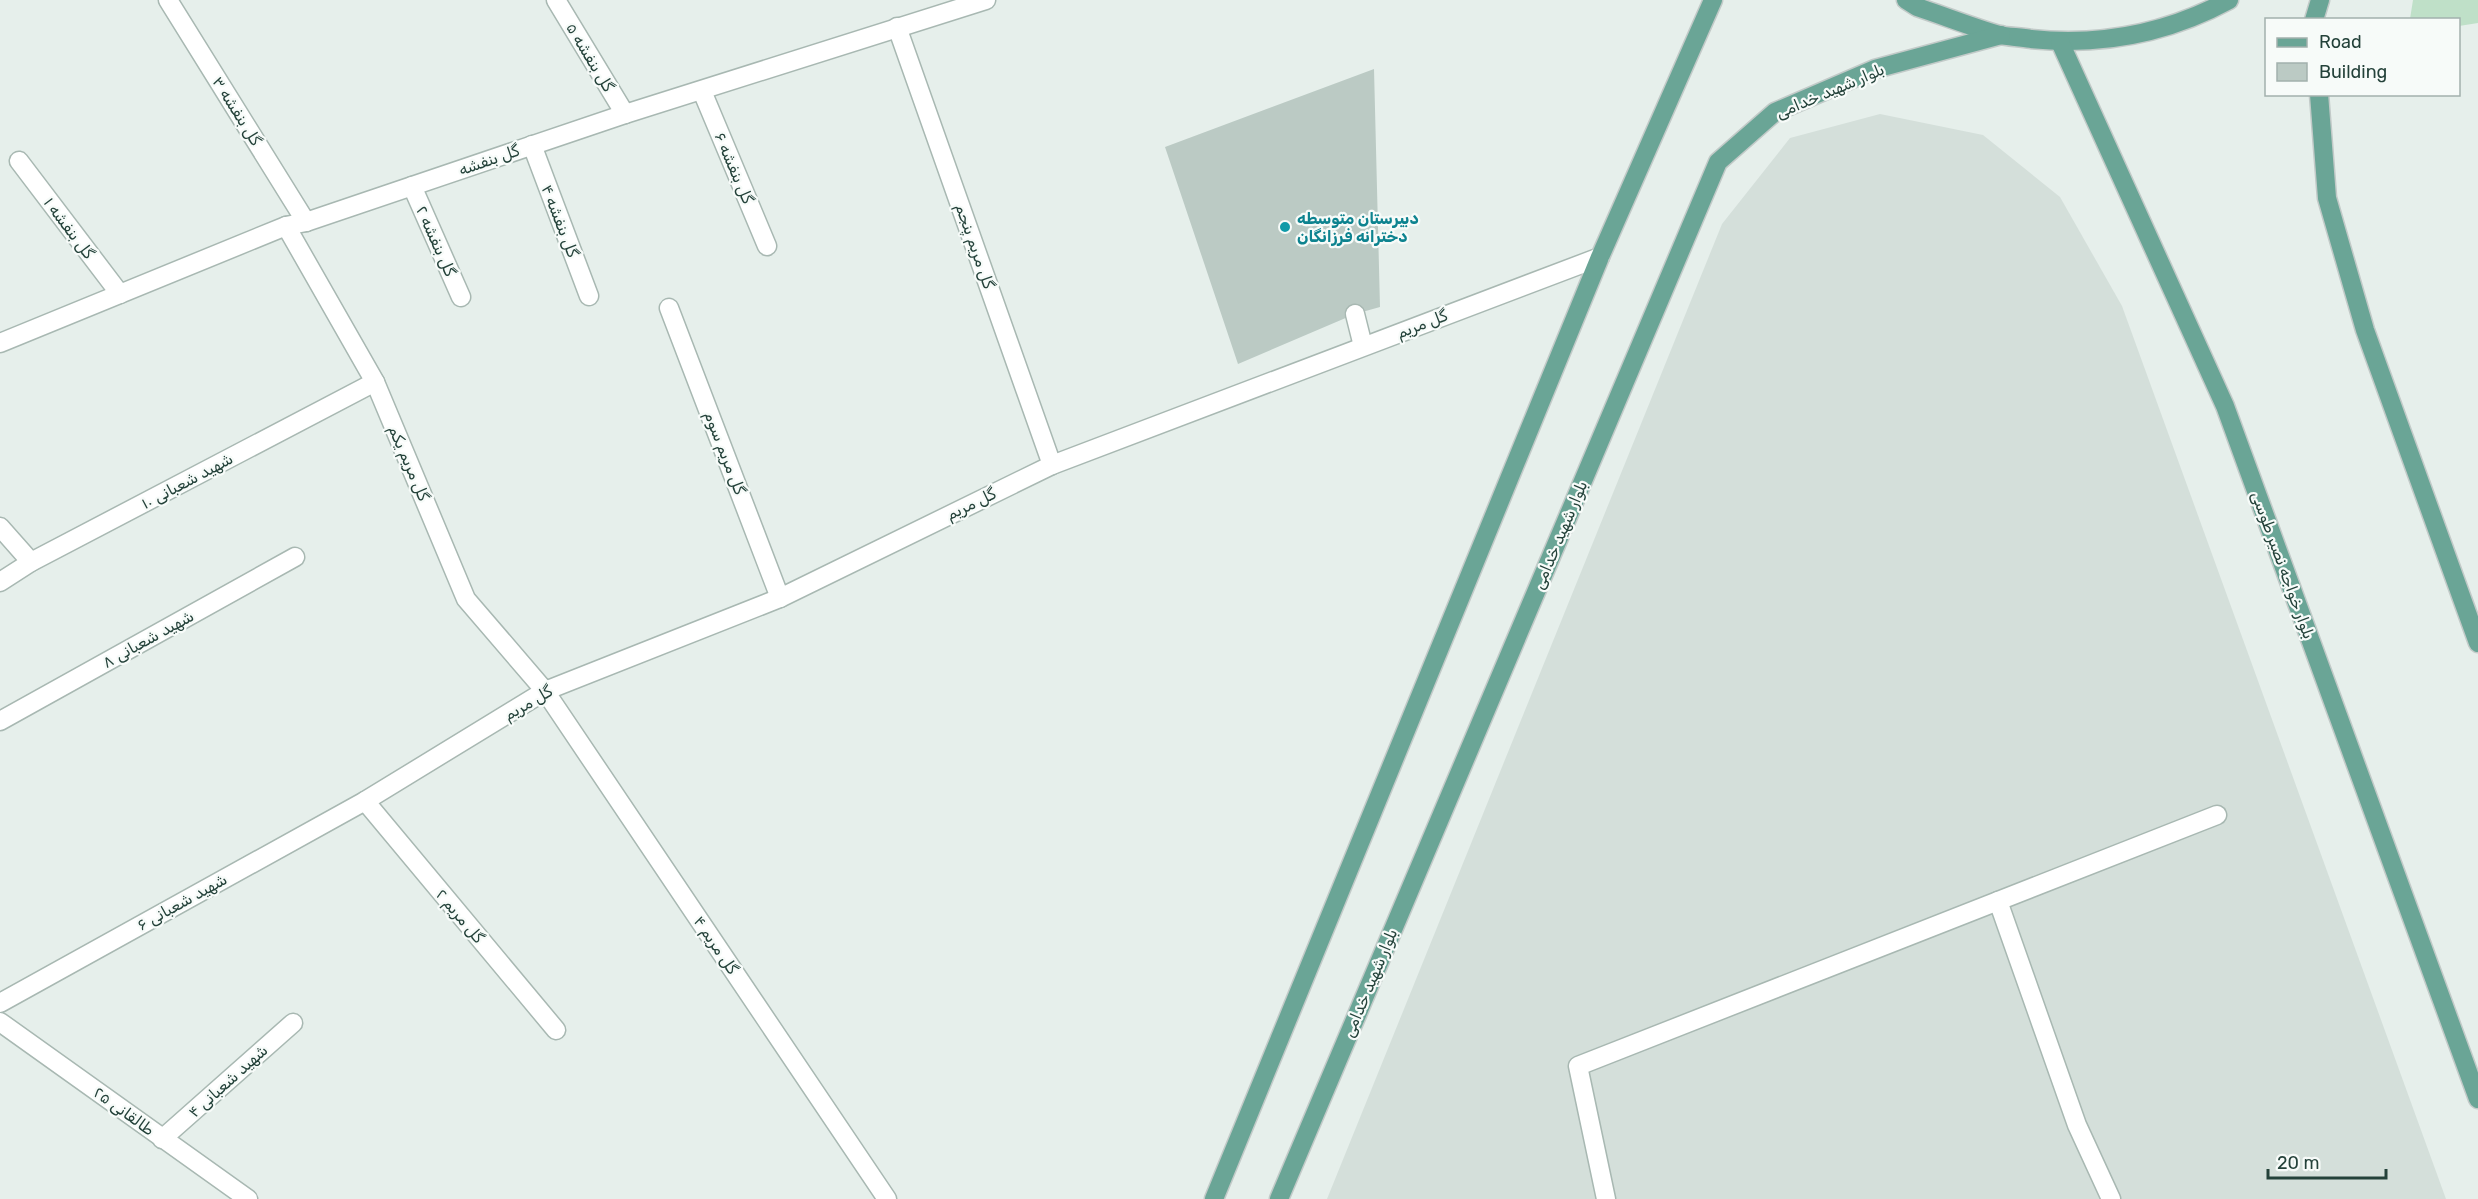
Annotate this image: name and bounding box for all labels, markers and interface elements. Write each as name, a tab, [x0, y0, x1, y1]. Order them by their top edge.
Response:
legend	[2265, 18, 2460, 96]
street label: گل بنفشه ۵	[562, 19, 618, 96]
text: Road	[2319, 31, 2362, 53]
street label: بلوار شهید خدامی	[1773, 60, 1887, 123]
text: Building	[2319, 61, 2387, 83]
street label: گل بنفشه ۳	[208, 73, 266, 150]
street label: گل بنفشه ۶	[710, 129, 758, 207]
street label: گل بنفشه	[456, 140, 523, 179]
street label: گل بنفشه ۴	[537, 182, 583, 261]
street label: گل بنفشه ۱	[40, 194, 99, 263]
street label: گل مریم پنجم	[951, 201, 999, 292]
street label: گل بنفشه ۲	[412, 203, 460, 280]
place label: دبیرستان متوسطه دخترانه فرزانگان	[1297, 209, 1419, 246]
marker: دبیرستان متوسطه دخترانه فرزانگان	[1278, 220, 1292, 234]
street label: گل مریم	[1394, 305, 1451, 343]
street label: گل مریم سوم	[700, 409, 750, 498]
street label: گل مریم یکم	[384, 422, 434, 505]
street label: شهید شعبانی ۱۰	[138, 449, 237, 514]
street label: بلوار شهید خدامی	[1529, 478, 1592, 592]
street label: گل مریم	[943, 483, 1000, 525]
street label: بلوار خواجه نصیر طوسی	[2246, 489, 2319, 642]
street label: شهید شعبانی ۸	[99, 606, 197, 673]
street label: گل مریم	[500, 681, 557, 725]
street label: شهید شعبانی ۶	[134, 870, 231, 935]
street label: گل مریم ۲	[431, 885, 489, 948]
street label: گل مریم ۴	[689, 912, 743, 979]
street label: بلوار شهید خدامی	[1339, 926, 1402, 1040]
street label: شهید شعبانی ۴	[184, 1040, 272, 1122]
street label: طالقانی ۲۵	[90, 1083, 158, 1139]
scale bar	[2268, 1142, 2386, 1180]
text: 20 m	[2277, 1152, 2319, 1174]

